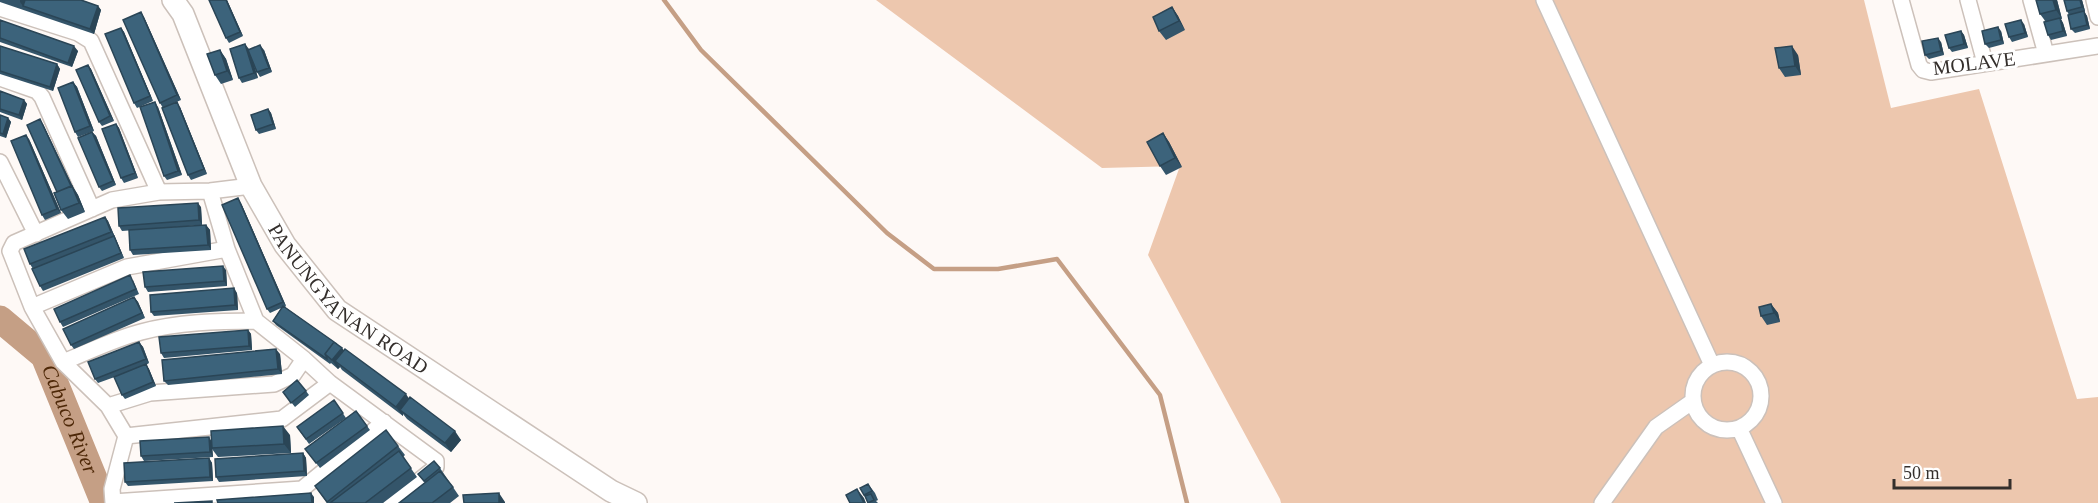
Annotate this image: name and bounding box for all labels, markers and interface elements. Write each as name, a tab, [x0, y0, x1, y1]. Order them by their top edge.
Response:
street label: MOLAVE	[1931, 47, 2017, 79]
street label: PANUNGYANAN ROAD	[264, 220, 432, 378]
water label: Cabuco River	[37, 361, 103, 478]
scale bar	[1894, 452, 2010, 490]
text: 50 m	[1903, 463, 1940, 483]

